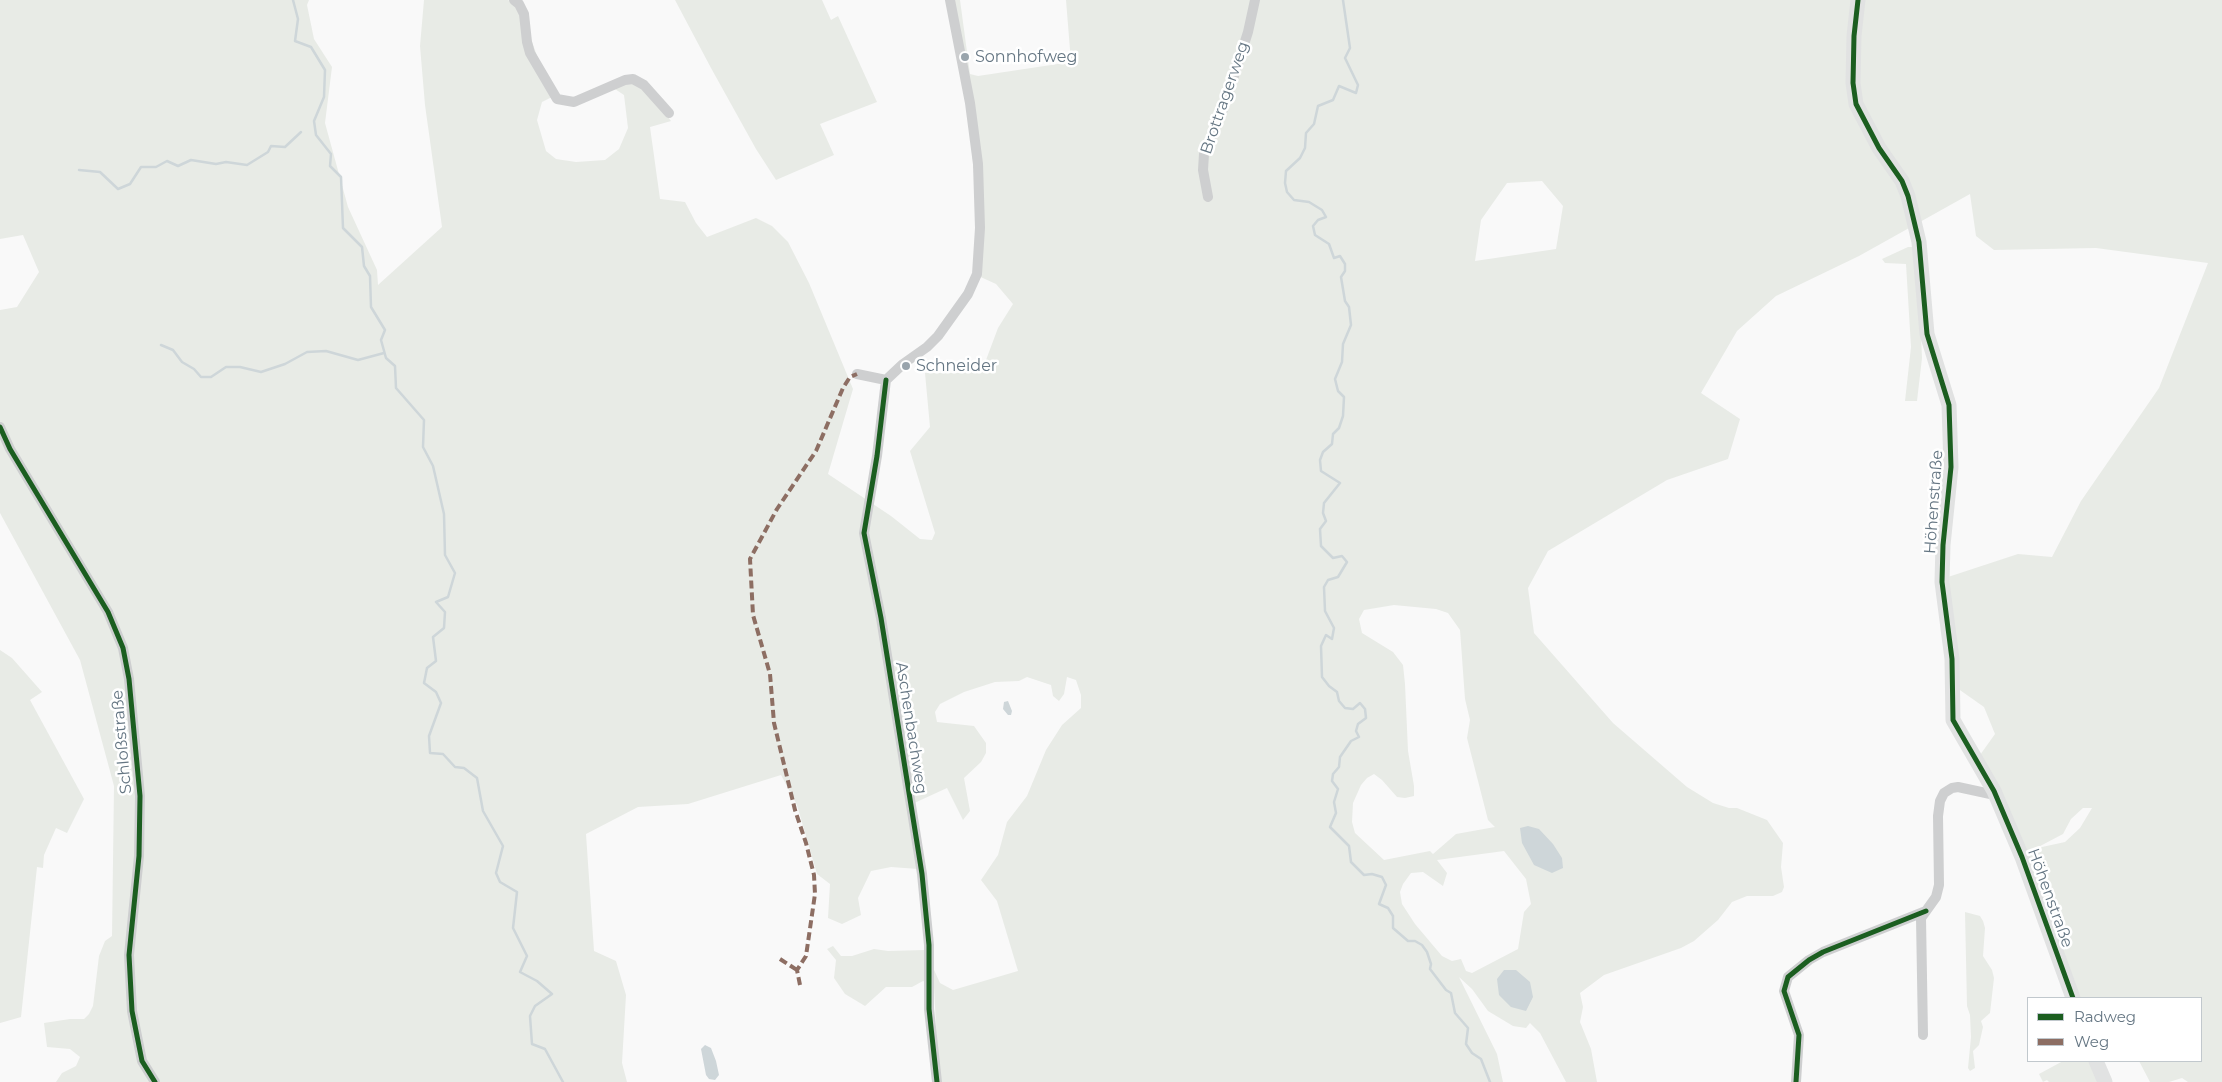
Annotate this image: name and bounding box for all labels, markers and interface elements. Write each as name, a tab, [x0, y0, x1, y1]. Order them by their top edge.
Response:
street label: Brottragerweg	[1197, 39, 1253, 157]
place label: Sonnhofweg	[975, 47, 1077, 67]
marker: Sonnhofweg	[959, 51, 971, 63]
place label: Schneider	[916, 356, 997, 376]
marker: Schneider	[900, 360, 912, 372]
street label: Höhenstraße	[1921, 449, 1947, 555]
street label: Aschenbachweg	[891, 661, 931, 795]
street label: Schloßstraße	[108, 689, 136, 795]
street label: Höhenstraße	[2023, 846, 2077, 950]
legend	[2027, 997, 2202, 1062]
text: Radweg	[2074, 1007, 2136, 1026]
text: Weg	[2074, 1032, 2109, 1051]

